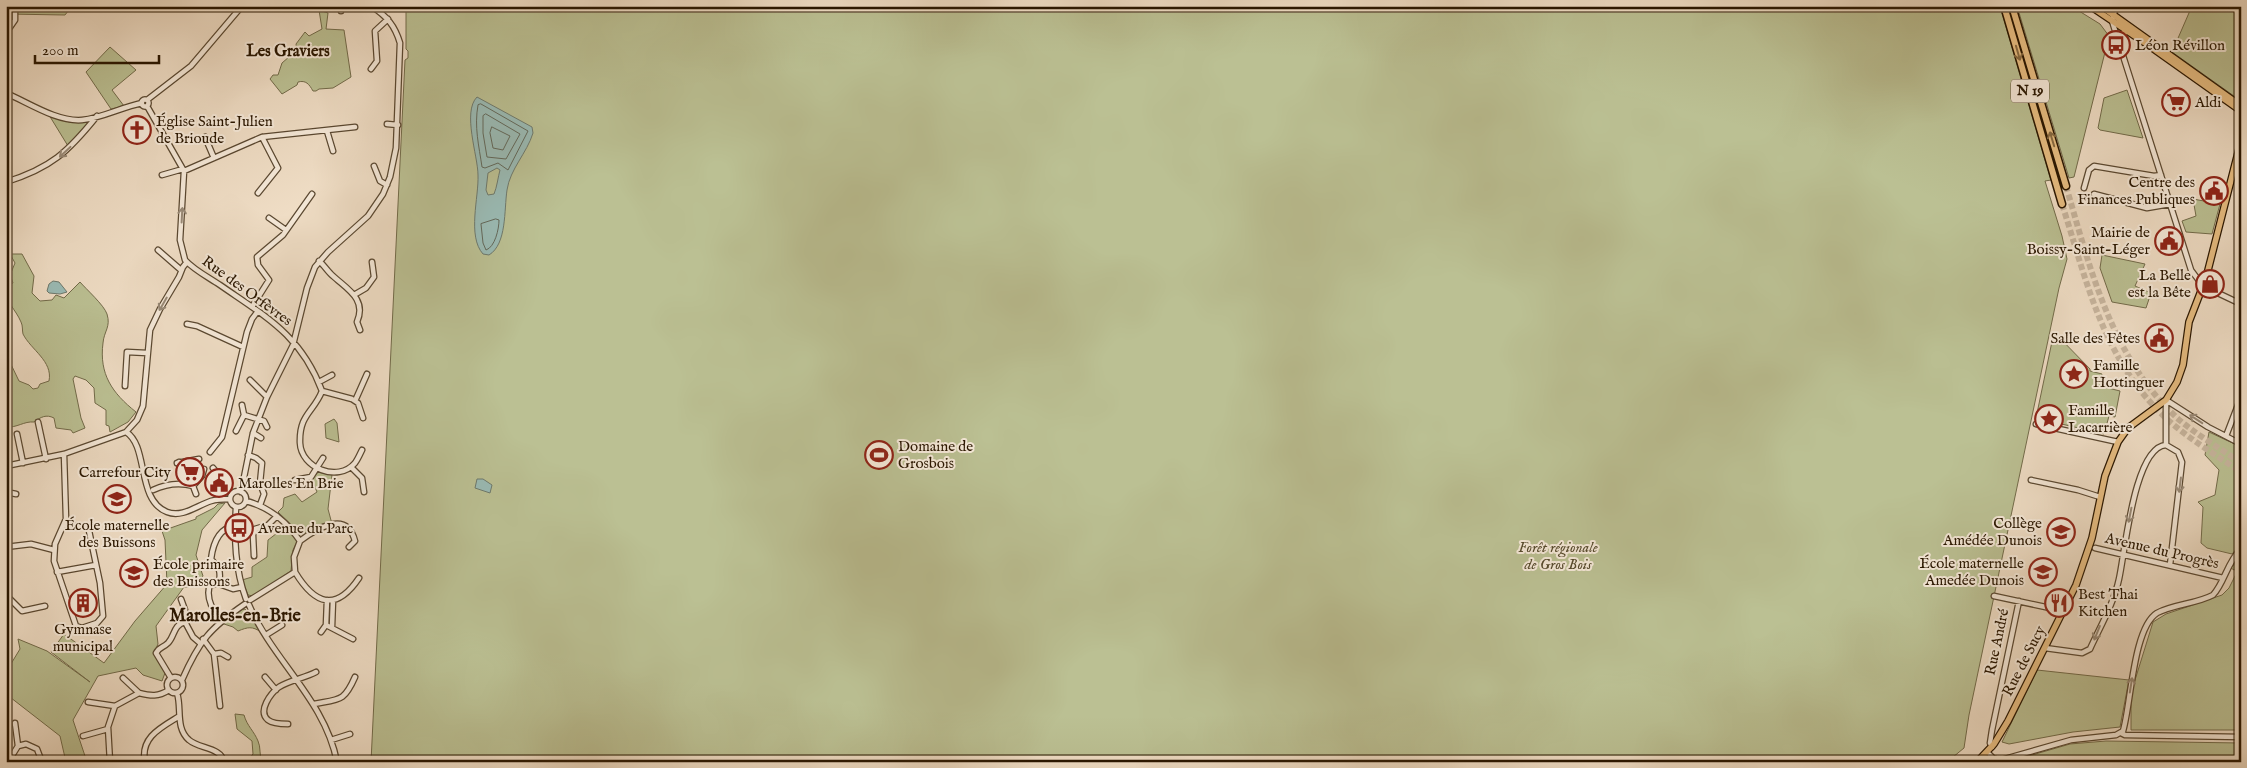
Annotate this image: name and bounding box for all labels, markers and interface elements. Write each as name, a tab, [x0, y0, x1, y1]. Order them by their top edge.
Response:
bus stop icon: Léon Révillon	[2101, 30, 2131, 60]
scale bar	[35, 32, 159, 64]
place label: Léon Révillon	[2135, 36, 2225, 55]
text: 200 m	[42, 41, 79, 60]
district label: Les Graviers	[246, 42, 330, 62]
one-way arrow	[2014, 45, 2024, 61]
road number: N 19	[2011, 80, 2049, 102]
supermarket icon: Aldi	[2161, 87, 2191, 117]
place label: Aldi	[2194, 93, 2221, 112]
place label: Église Saint-Julien de Brioude	[156, 112, 273, 148]
church icon: Église Saint-Julien de Brioude	[122, 115, 152, 145]
one-way arrow	[2046, 131, 2056, 147]
one-way arrow	[58, 146, 71, 158]
place label: Centre des Finances Publiques	[2077, 173, 2195, 209]
public building icon: Centre des Finances Publiques	[2199, 176, 2229, 206]
one-way arrow	[177, 208, 186, 224]
place label: Mairie de Boissy-Saint-Léger	[2027, 223, 2150, 259]
public building icon: Mairie de Boissy-Saint-Léger	[2154, 226, 2184, 256]
street label: Rue des Orfèvres	[198, 252, 296, 330]
place label: La Belle est la Bête	[2128, 266, 2191, 302]
shop icon: La Belle est la Bête	[2195, 269, 2225, 299]
one-way arrow	[157, 296, 167, 310]
public building icon: Salle des Fêtes	[2144, 323, 2174, 353]
place label: Salle des Fêtes	[2050, 329, 2140, 348]
place label: Famille Hottinguer	[2093, 356, 2165, 392]
place icon: Famille Hottinguer	[2059, 359, 2089, 389]
place label: Famille Lacarrière	[2068, 401, 2132, 437]
place icon: Famille Lacarrière	[2034, 404, 2064, 434]
one-way arrow	[2189, 413, 2203, 423]
place label: Domaine de Grosbois	[898, 437, 973, 473]
sports icon: Domaine de Grosbois	[864, 440, 894, 470]
supermarket icon: Carrefour City	[175, 457, 205, 487]
place label: Carrefour City	[79, 463, 172, 482]
public building icon: Marolles En Brie	[204, 468, 234, 498]
place label: Marolles En Brie	[238, 474, 344, 493]
one-way arrow	[2175, 477, 2185, 493]
school or university icon: École maternelle des Buissons	[102, 484, 132, 514]
one-way arrow	[2125, 506, 2134, 522]
bus stop icon: Avenue du Parc	[224, 513, 254, 543]
place label: Collège Amédée Dunois	[1942, 514, 2042, 550]
place label: École maternelle des Buissons	[65, 516, 169, 552]
school or university icon: Collège Amédée Dunois	[2046, 517, 2076, 547]
place label: Avenue du Parc	[257, 519, 353, 538]
street label: Avenue du Progrès	[2102, 528, 2221, 573]
park label: Forêt régionale de Gros Bois	[1518, 538, 1598, 574]
place label: École maternelle Amedée Dunois	[1919, 554, 2024, 590]
place label: École primaire des Buissons	[153, 555, 244, 591]
school or university icon: École maternelle Amedée Dunois	[2028, 557, 2058, 587]
school or university icon: École primaire des Buissons	[119, 558, 149, 588]
place label: Best Thai Kitchen	[2078, 585, 2138, 621]
building icon: Gymnase municipal	[68, 588, 98, 618]
restaurant icon: Best Thai Kitchen	[2044, 588, 2074, 618]
district label: Marolles-en-Brie	[169, 605, 301, 628]
street label: Rue André	[1981, 607, 2013, 677]
place label: Gymnase municipal	[53, 620, 114, 656]
street label: Rue de Sucy	[1998, 622, 2050, 699]
one-way arrow	[2091, 625, 2101, 640]
one-way arrow	[2126, 678, 2136, 694]

